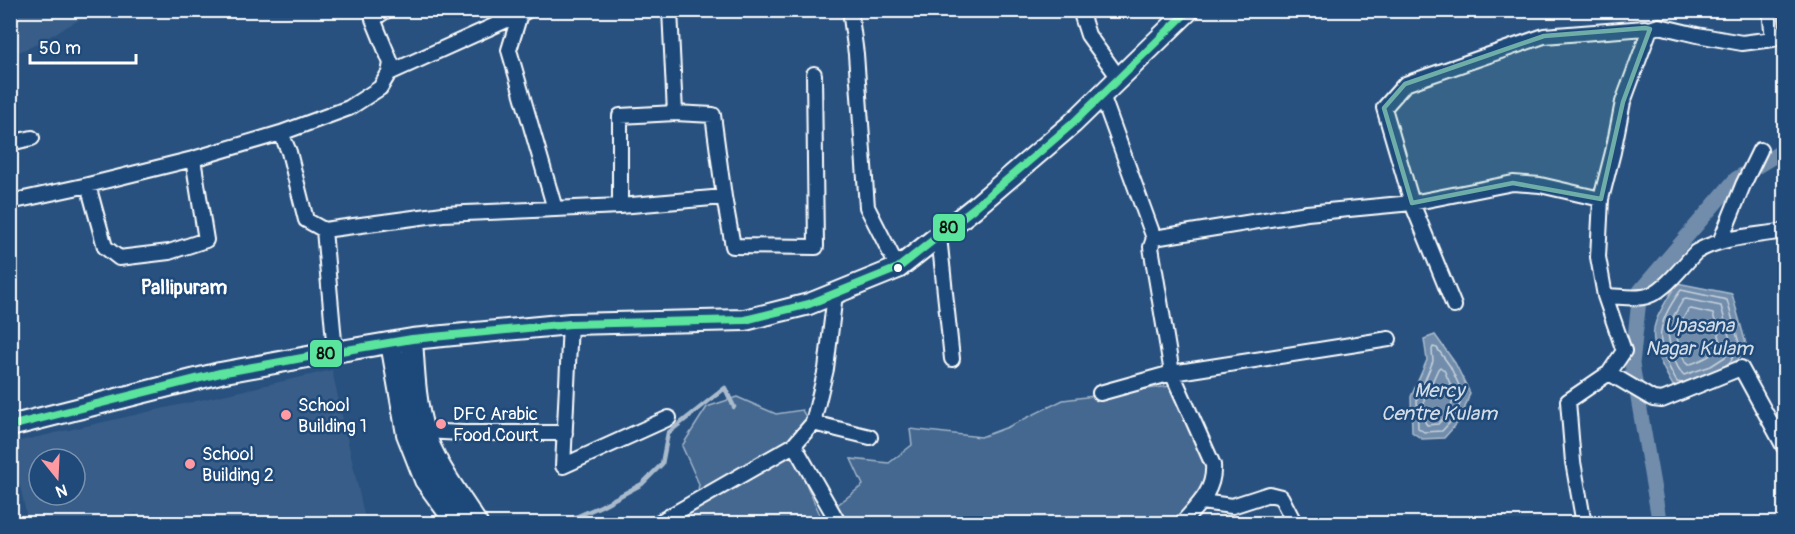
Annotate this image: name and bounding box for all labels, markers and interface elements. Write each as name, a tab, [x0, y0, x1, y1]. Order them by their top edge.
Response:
scale bar	[30, 27, 136, 65]
text: 50 m	[39, 37, 81, 60]
line badge: 80	[932, 213, 966, 242]
text: 80	[940, 218, 959, 238]
unlabelled marker	[892, 262, 904, 274]
district label: Pallipuram	[141, 275, 227, 300]
water label: Upasana Nagar Kulam	[1645, 313, 1754, 361]
line badge: 80	[309, 339, 343, 368]
text: 80	[317, 344, 336, 364]
water label: Mercy Centre Kulam	[1381, 378, 1498, 426]
place label: School Building 1	[298, 394, 367, 438]
place label: DFC Arabic Food Court	[453, 403, 539, 447]
marker: School Building 1	[279, 408, 293, 422]
marker: DFC Arabic Food Court	[434, 417, 448, 431]
place label: School Building 2	[202, 443, 274, 487]
north arrow	[27, 447, 87, 507]
marker: School Building 2	[183, 457, 197, 471]
text: N	[53, 479, 70, 502]

